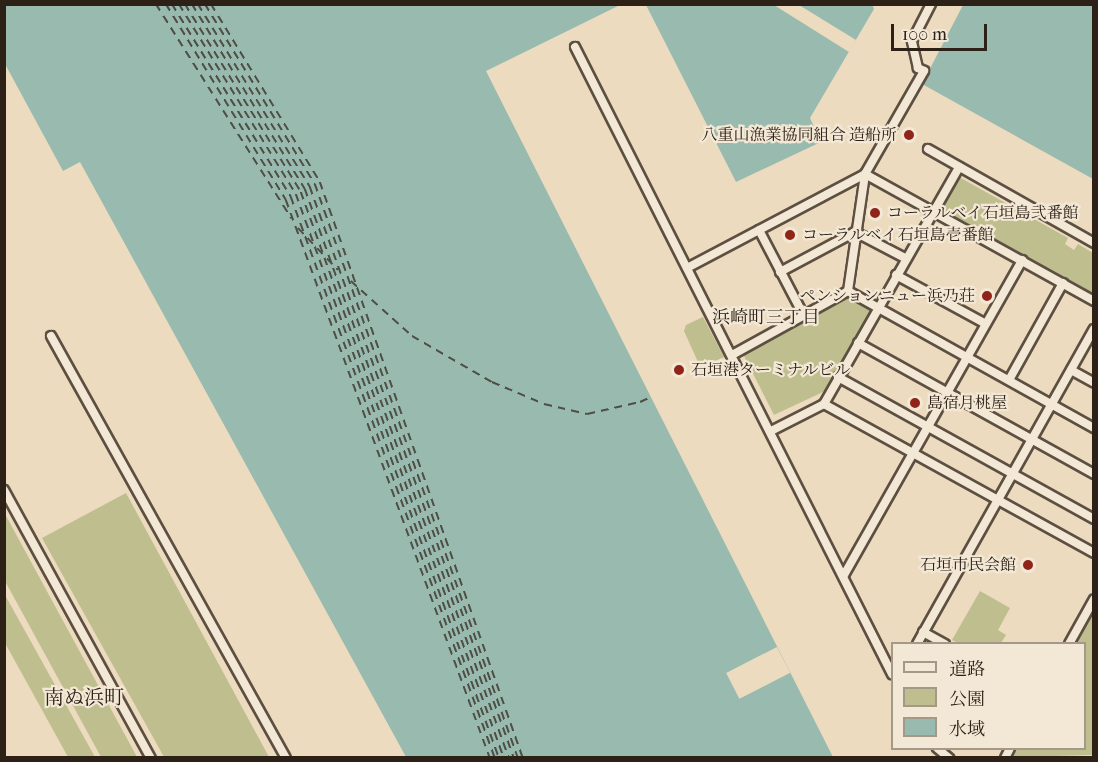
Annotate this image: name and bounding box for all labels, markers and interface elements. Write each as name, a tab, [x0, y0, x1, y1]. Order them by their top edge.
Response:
scale bar	[894, 12, 990, 50]
text: 100 m	[902, 24, 947, 45]
place label: 八重山漁業協同組合 造船所	[702, 125, 897, 145]
marker: 八重山漁業協同組合 造船所	[902, 128, 916, 142]
place label: コーラルベイ石垣島弐番館	[887, 203, 1079, 223]
marker: コーラルベイ石垣島弐番館	[868, 206, 882, 220]
place label: コーラルベイ石垣島壱番館	[802, 225, 994, 245]
marker: コーラルベイ石垣島壱番館	[783, 228, 797, 242]
place label: ペンションニュー浜乃荘	[799, 286, 975, 306]
marker: ペンションニュー浜乃荘	[980, 289, 994, 303]
district label: 浜崎町三丁目	[712, 307, 820, 329]
place label: 石垣港ターミナルビル	[691, 360, 851, 380]
marker: 石垣港ターミナルビル	[672, 363, 686, 377]
place label: 島宿月桃屋	[927, 393, 1007, 413]
marker: 島宿月桃屋	[908, 396, 922, 410]
place label: 石垣市民会館	[920, 555, 1016, 575]
marker: 石垣市民会館	[1021, 558, 1035, 572]
legend	[891, 642, 1086, 750]
text: 道路	[949, 659, 985, 680]
district label: 南ぬ浜町	[44, 685, 124, 709]
text: 公園	[949, 689, 985, 710]
text: 水域	[949, 719, 985, 740]

